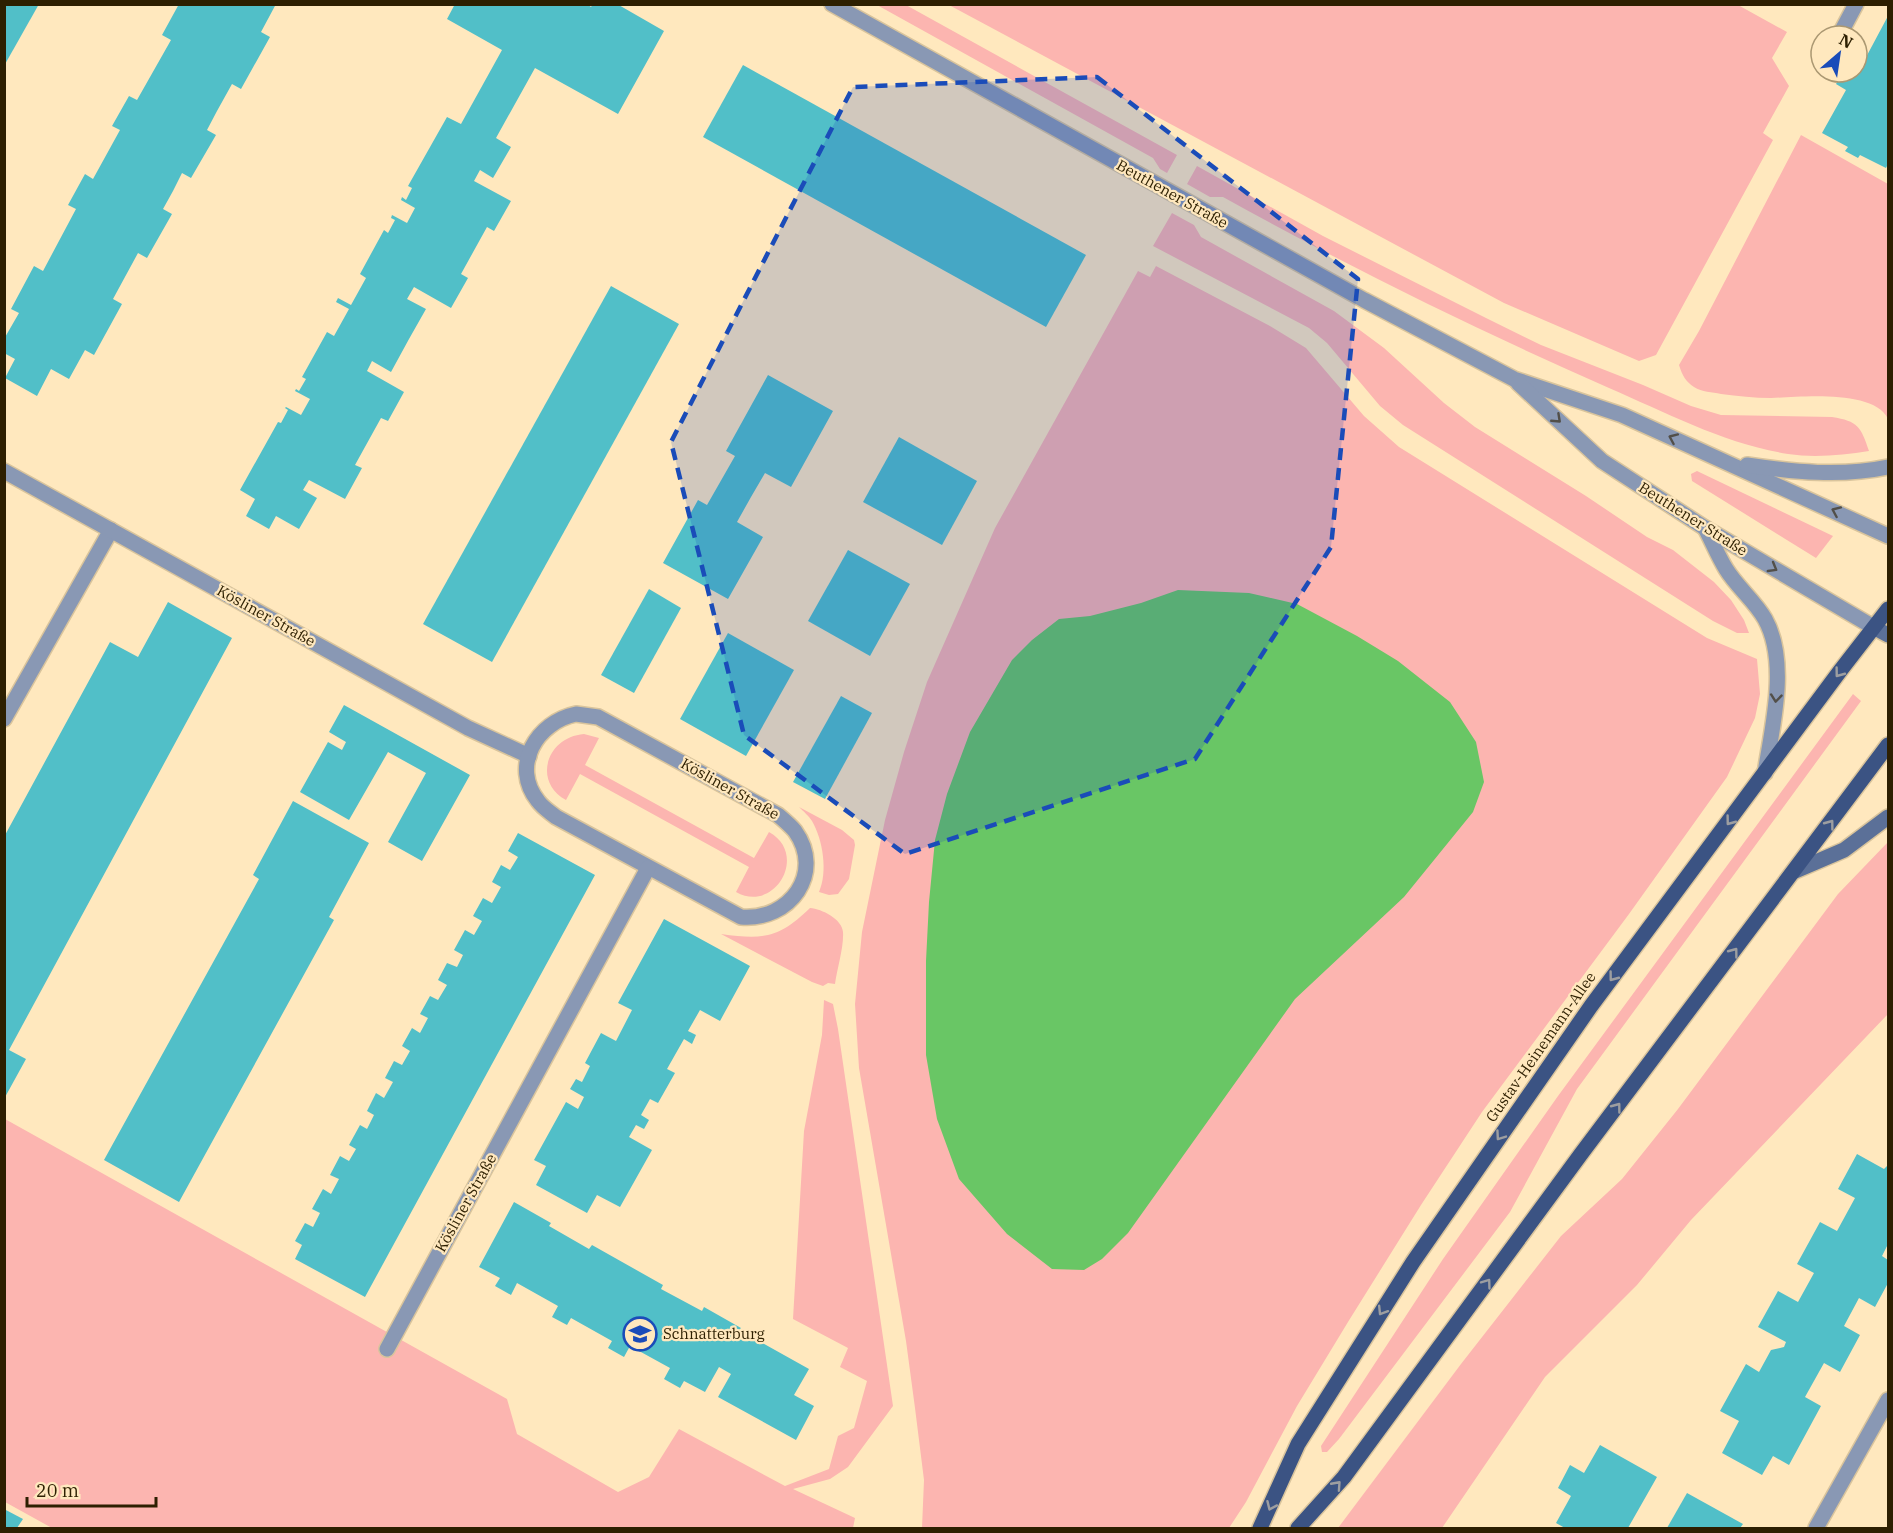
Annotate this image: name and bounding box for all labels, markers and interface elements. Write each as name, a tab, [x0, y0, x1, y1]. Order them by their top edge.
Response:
north arrow	[1809, 24, 1869, 84]
text: N	[1836, 29, 1857, 53]
street label: Beuthener Straße	[1113, 155, 1231, 232]
one-way arrow	[1550, 412, 1561, 423]
one-way arrow	[1668, 433, 1679, 445]
street label: Beuthener Straße	[1635, 478, 1751, 560]
one-way arrow	[1831, 506, 1842, 518]
one-way arrow	[1767, 561, 1777, 572]
street label: Kösliner Straße	[214, 581, 319, 650]
one-way arrow	[1835, 667, 1846, 678]
one-way arrow	[1770, 693, 1783, 702]
street label: Kösliner Straße	[678, 754, 783, 823]
one-way arrow	[1726, 814, 1737, 825]
one-way arrow	[1822, 820, 1833, 831]
one-way arrow	[1727, 947, 1738, 958]
street label: Gustav-Heinemann-Allee	[1481, 968, 1600, 1125]
one-way arrow	[1609, 970, 1620, 981]
one-way arrow	[1610, 1103, 1621, 1114]
one-way arrow	[1496, 1129, 1507, 1140]
street label: Kösliner Straße	[431, 1150, 500, 1255]
one-way arrow	[1480, 1279, 1491, 1290]
one-way arrow	[1378, 1305, 1390, 1315]
school or university icon: Schnatterburg	[622, 1316, 658, 1352]
place label: Schnatterburg	[663, 1324, 765, 1343]
scale bar	[27, 1470, 156, 1508]
text: 20 m	[36, 1479, 79, 1502]
one-way arrow	[1330, 1481, 1341, 1492]
one-way arrow	[1266, 1499, 1278, 1510]

